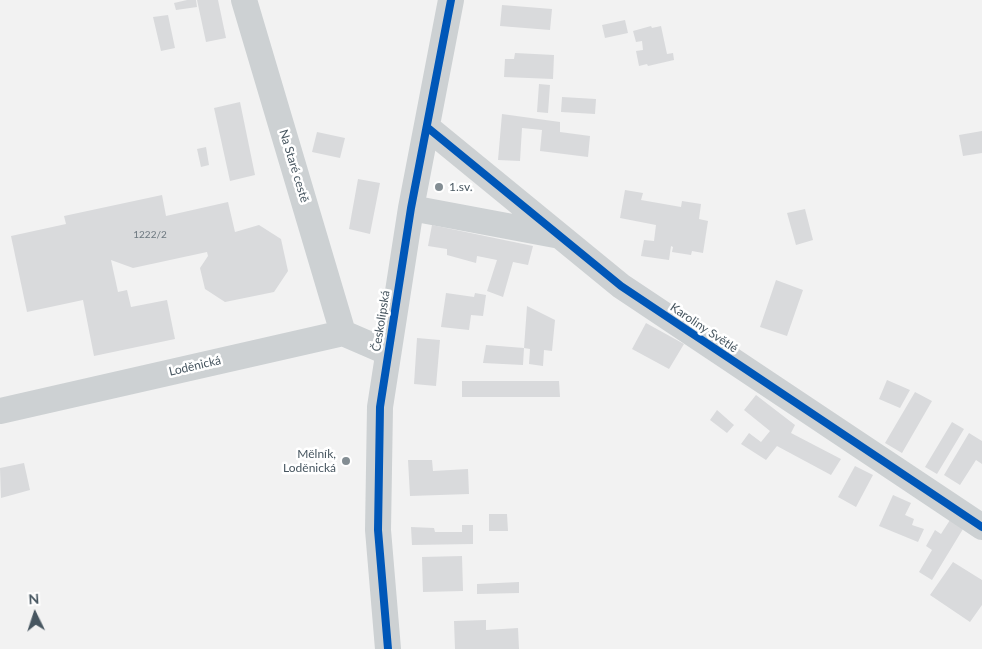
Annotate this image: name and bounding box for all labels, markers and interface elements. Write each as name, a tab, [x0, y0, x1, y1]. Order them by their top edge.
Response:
street label: Na Staré cestě	[276, 128, 312, 204]
place label: 1.sv.	[449, 180, 473, 194]
marker: 1.sv.	[433, 181, 445, 193]
house number: 1222/2	[133, 229, 167, 241]
street label: Českolipská	[369, 289, 393, 353]
street label: Karoliny Světlé	[668, 300, 740, 356]
street label: Loděnická	[168, 353, 222, 379]
place label: Mělník, Loděnická	[283, 447, 336, 475]
marker: Mělník, Loděnická	[340, 455, 352, 467]
north arrow	[10, 589, 60, 639]
text: N	[28, 590, 40, 607]

